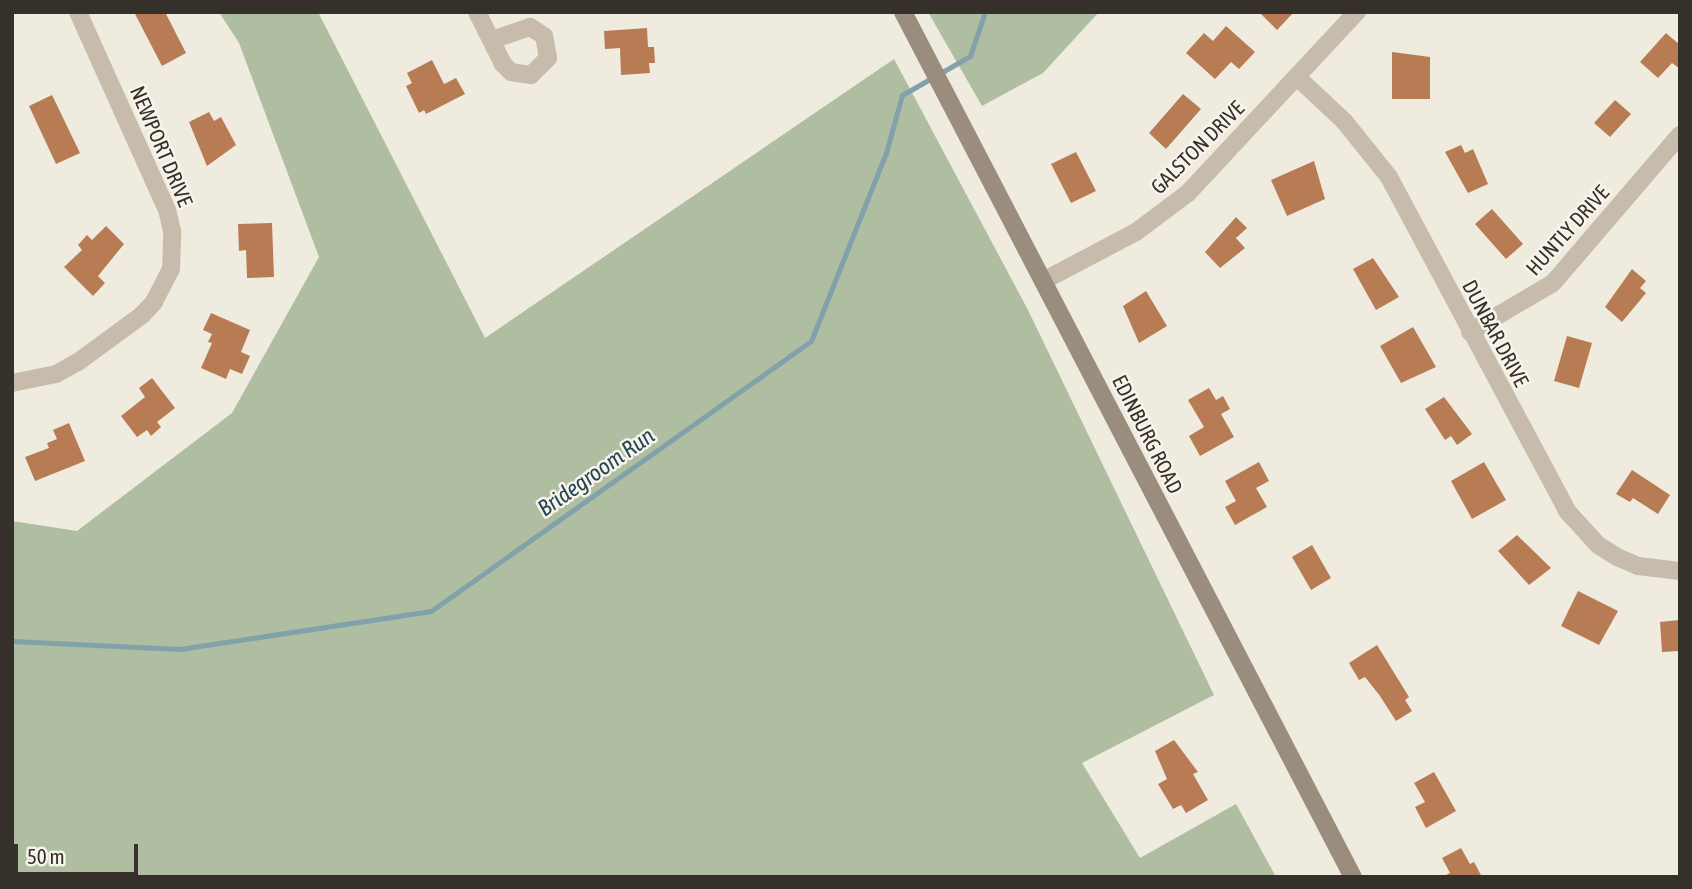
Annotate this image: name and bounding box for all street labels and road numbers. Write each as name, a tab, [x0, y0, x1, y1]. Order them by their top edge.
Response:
street label: NEWPORT DRIVE	[125, 82, 199, 210]
street label: GALSTON DRIVE	[1145, 95, 1249, 199]
street label: HUNTLY DRIVE	[1520, 180, 1614, 280]
street label: DUNBAR DRIVE	[1457, 275, 1535, 391]
street label: EDINBURG ROAD	[1107, 370, 1189, 498]

